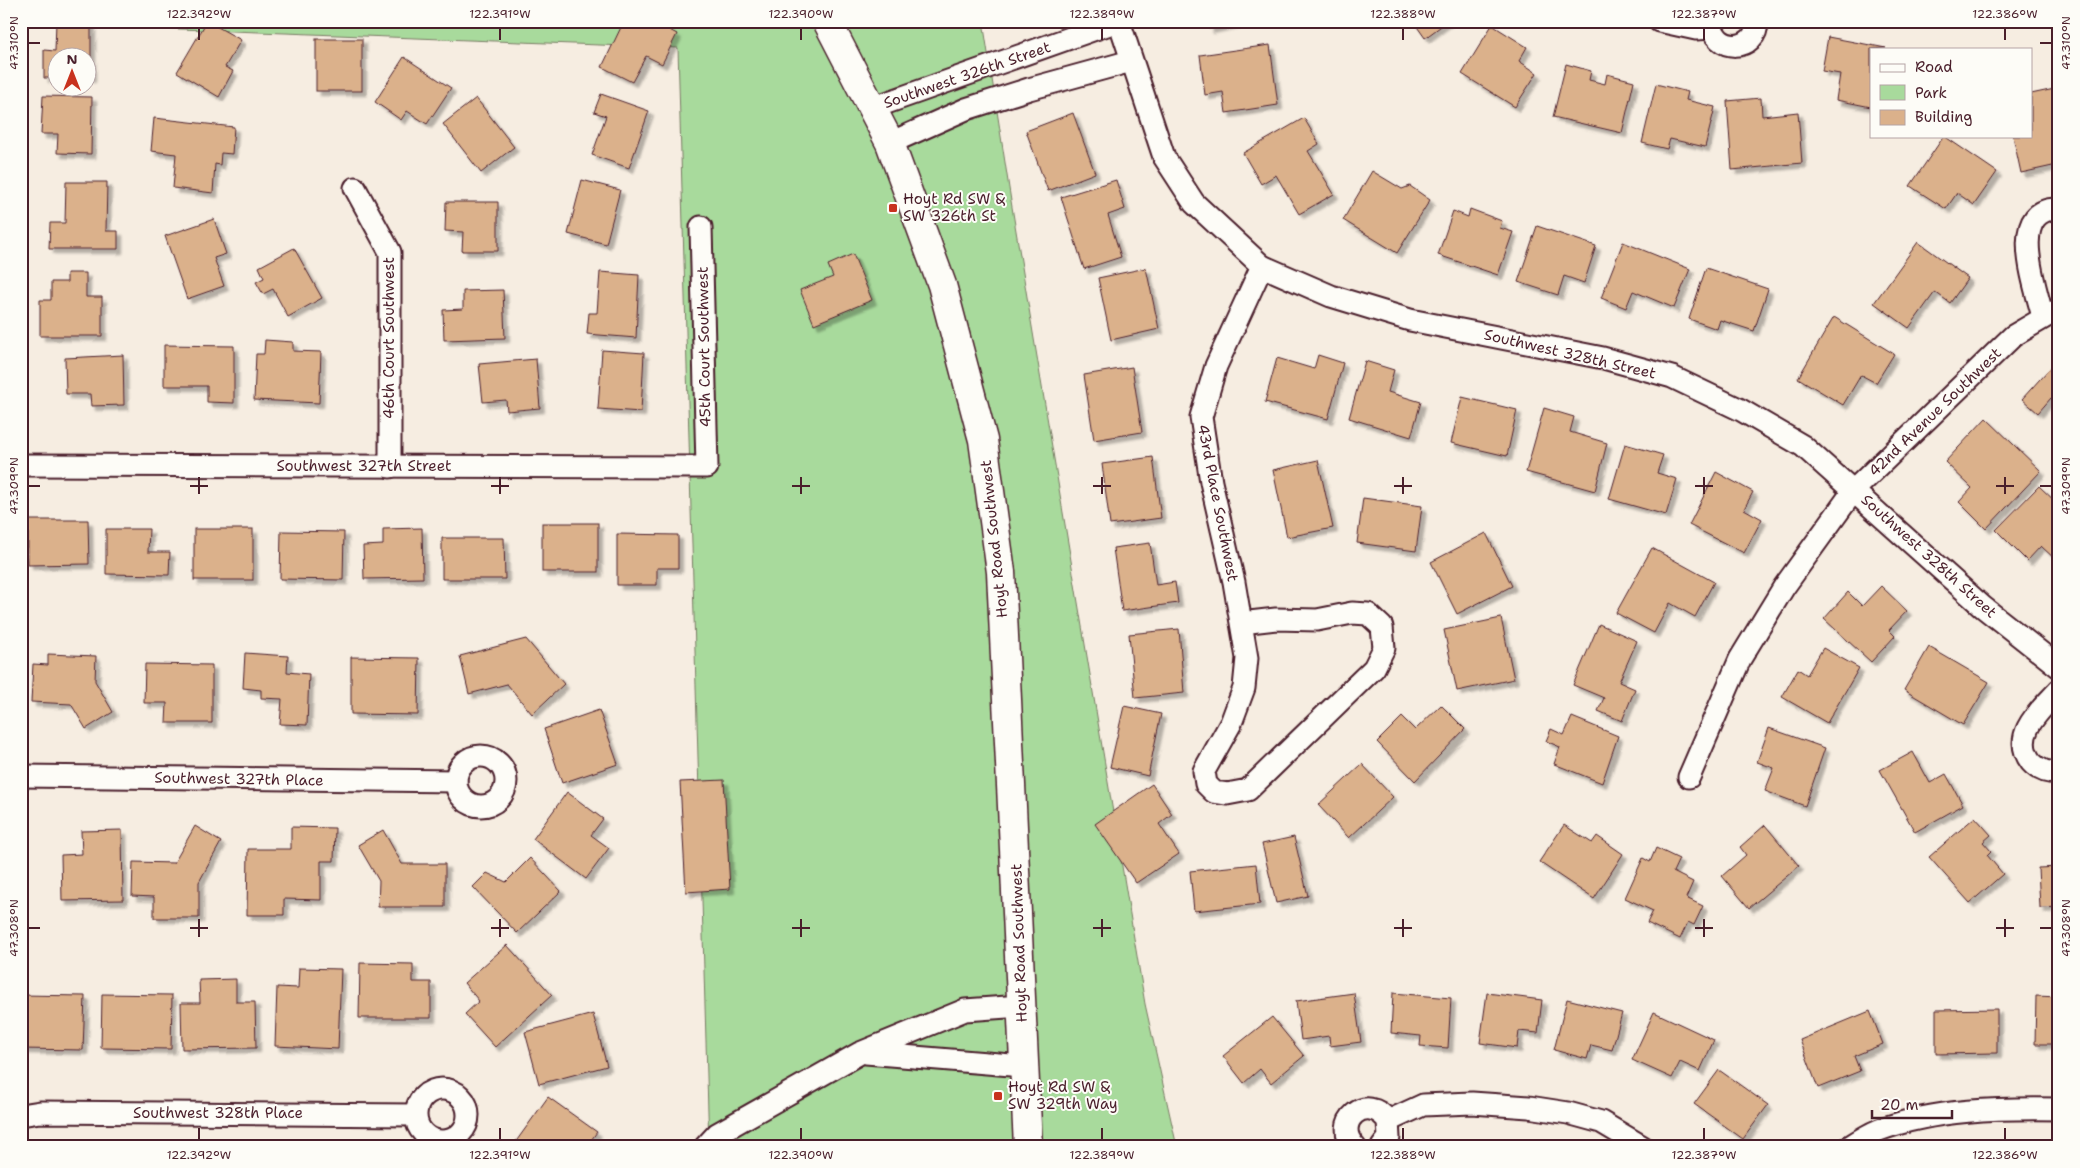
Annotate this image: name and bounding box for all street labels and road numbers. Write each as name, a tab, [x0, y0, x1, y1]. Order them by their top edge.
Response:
street label: Southwest 326th Street	[881, 37, 1053, 113]
street label: 46th Court Southwest	[379, 257, 399, 419]
street label: 45th Court Southwest	[693, 266, 715, 428]
street label: Southwest 328th Street	[1482, 324, 1658, 384]
street label: 42nd Avenue Southwest	[1864, 343, 2006, 481]
street label: 43rd Place Southwest	[1193, 423, 1243, 583]
street label: Southwest 327th Street	[276, 456, 452, 476]
street label: Hoyt Road Southwest	[976, 459, 1012, 619]
street label: Southwest 328th Street	[1857, 490, 2001, 622]
street label: Southwest 327th Place	[154, 768, 324, 790]
street label: Hoyt Road Southwest	[1006, 863, 1032, 1023]
street label: Southwest 328th Place	[133, 1103, 303, 1123]

